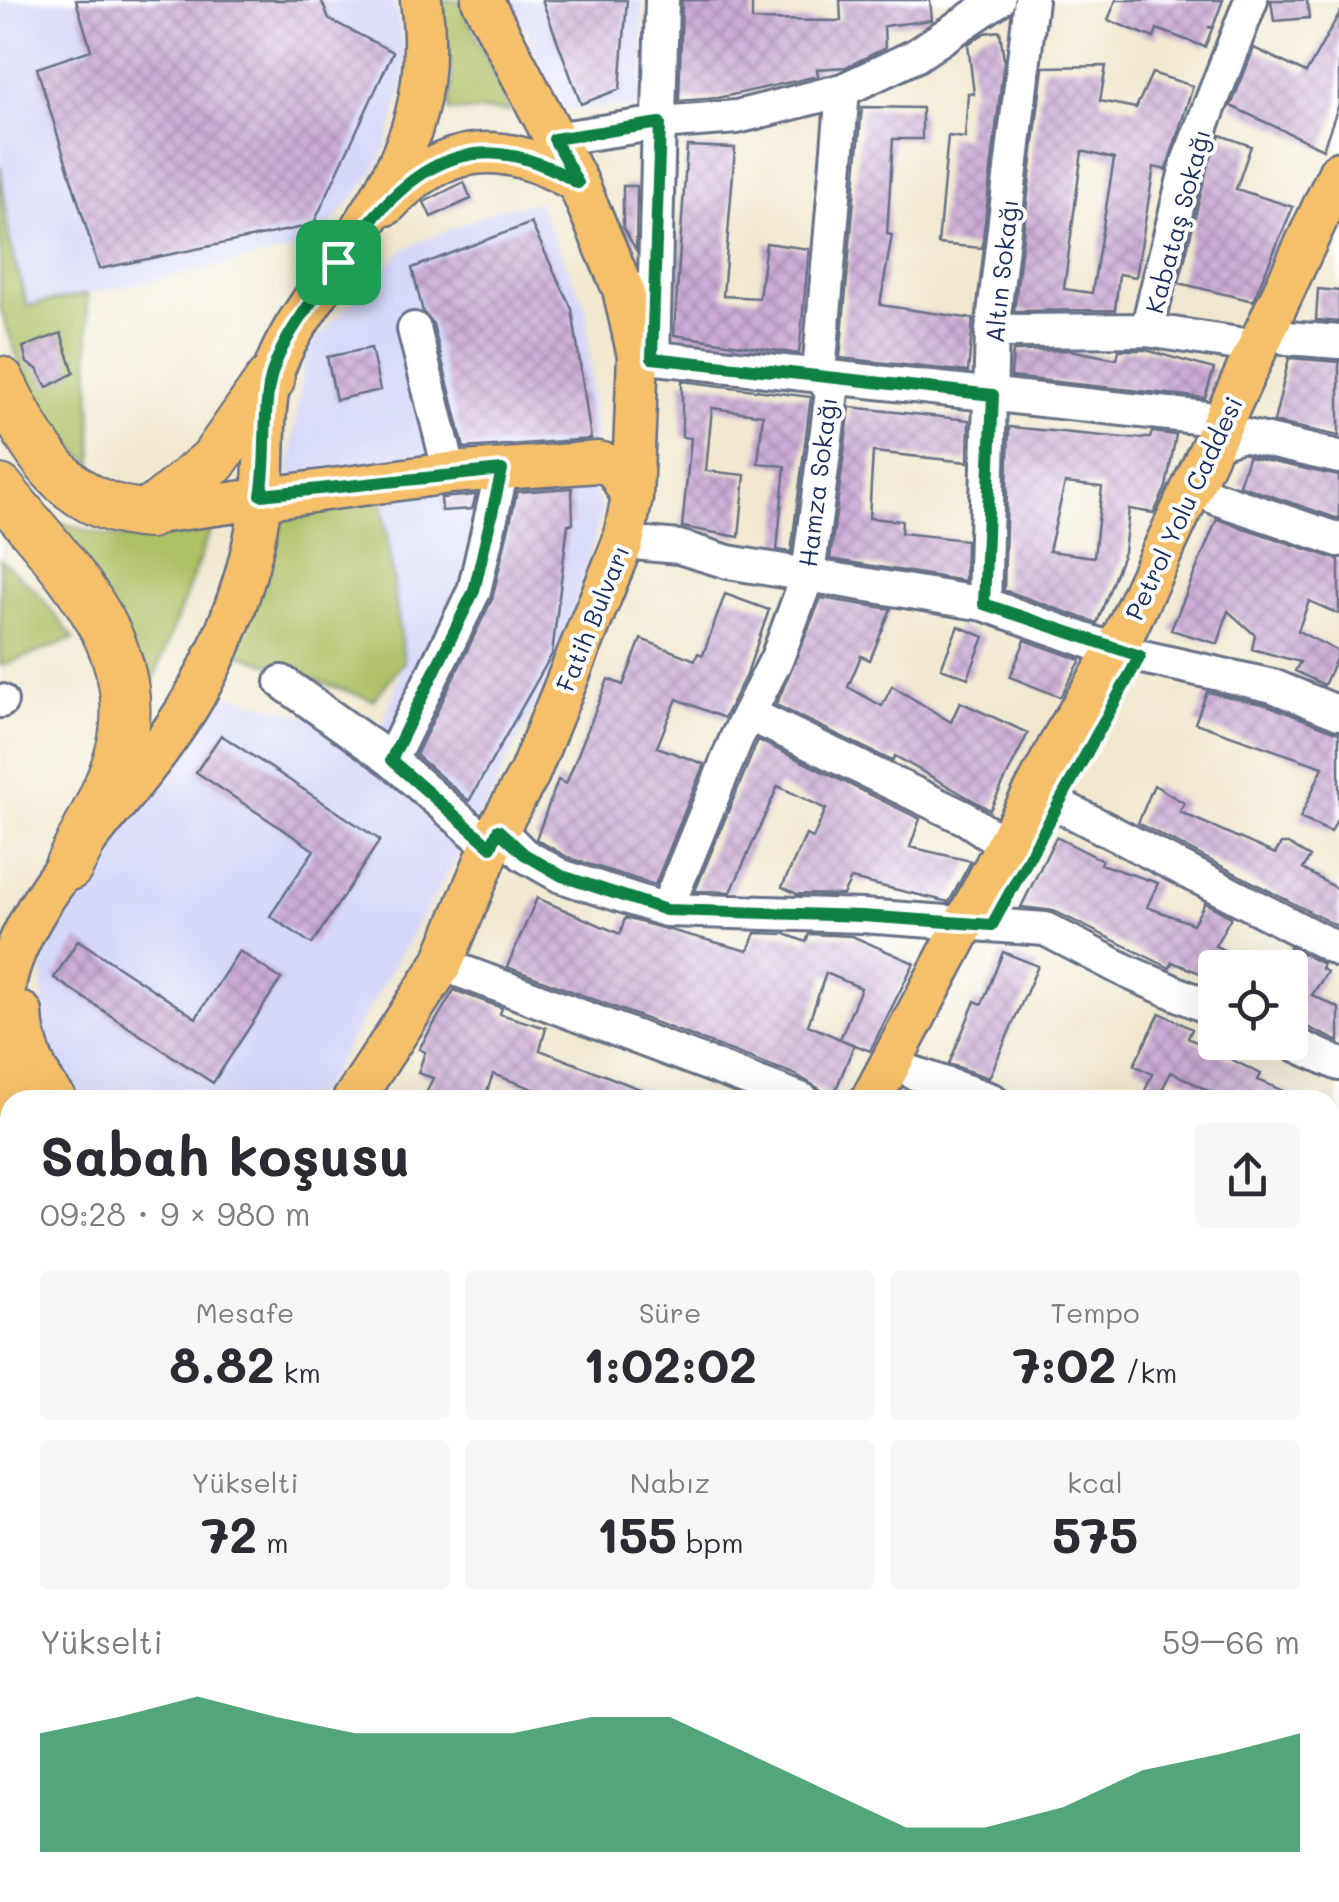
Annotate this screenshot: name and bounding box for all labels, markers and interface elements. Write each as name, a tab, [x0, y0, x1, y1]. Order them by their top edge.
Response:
street label: Kabataş Sokağı	[1137, 126, 1217, 316]
street label: Altın Sokağı	[978, 198, 1024, 344]
pin	[296, 220, 381, 305]
icon: arrive	[311, 235, 366, 290]
street label: Petrol Yolu Caddesi	[1117, 391, 1249, 625]
street label: Hamza Sokağı	[791, 395, 843, 569]
street label: Fatih Bulvarı	[548, 540, 636, 696]
map controls	[1198, 950, 1308, 1060]
button: locate	[1198, 950, 1308, 1060]
text: Sabah koşusu	[40, 1118, 410, 1190]
button: share	[1195, 1123, 1300, 1228]
text: 09:28 · 9 × 980 m	[40, 1192, 311, 1234]
text: Mesafe	[196, 1294, 294, 1330]
text: Süre	[639, 1294, 701, 1330]
text: Tempo	[1050, 1294, 1140, 1330]
text: 8.82	[169, 1330, 275, 1396]
text: 1:02:02	[583, 1330, 757, 1396]
text: 7:02	[1013, 1330, 1116, 1396]
text: km	[275, 1354, 321, 1390]
text: /km	[1116, 1354, 1177, 1390]
text: Yükselti	[191, 1464, 299, 1500]
text: Nabız	[630, 1464, 710, 1500]
text: kcal	[1067, 1464, 1123, 1500]
text: 72	[201, 1500, 257, 1566]
text: 155	[597, 1500, 677, 1566]
text: 575	[1052, 1500, 1138, 1566]
text: m	[257, 1524, 289, 1560]
text: bpm	[677, 1524, 743, 1560]
text: Yükselti	[40, 1620, 163, 1662]
text: 59–66 m	[1162, 1620, 1300, 1662]

